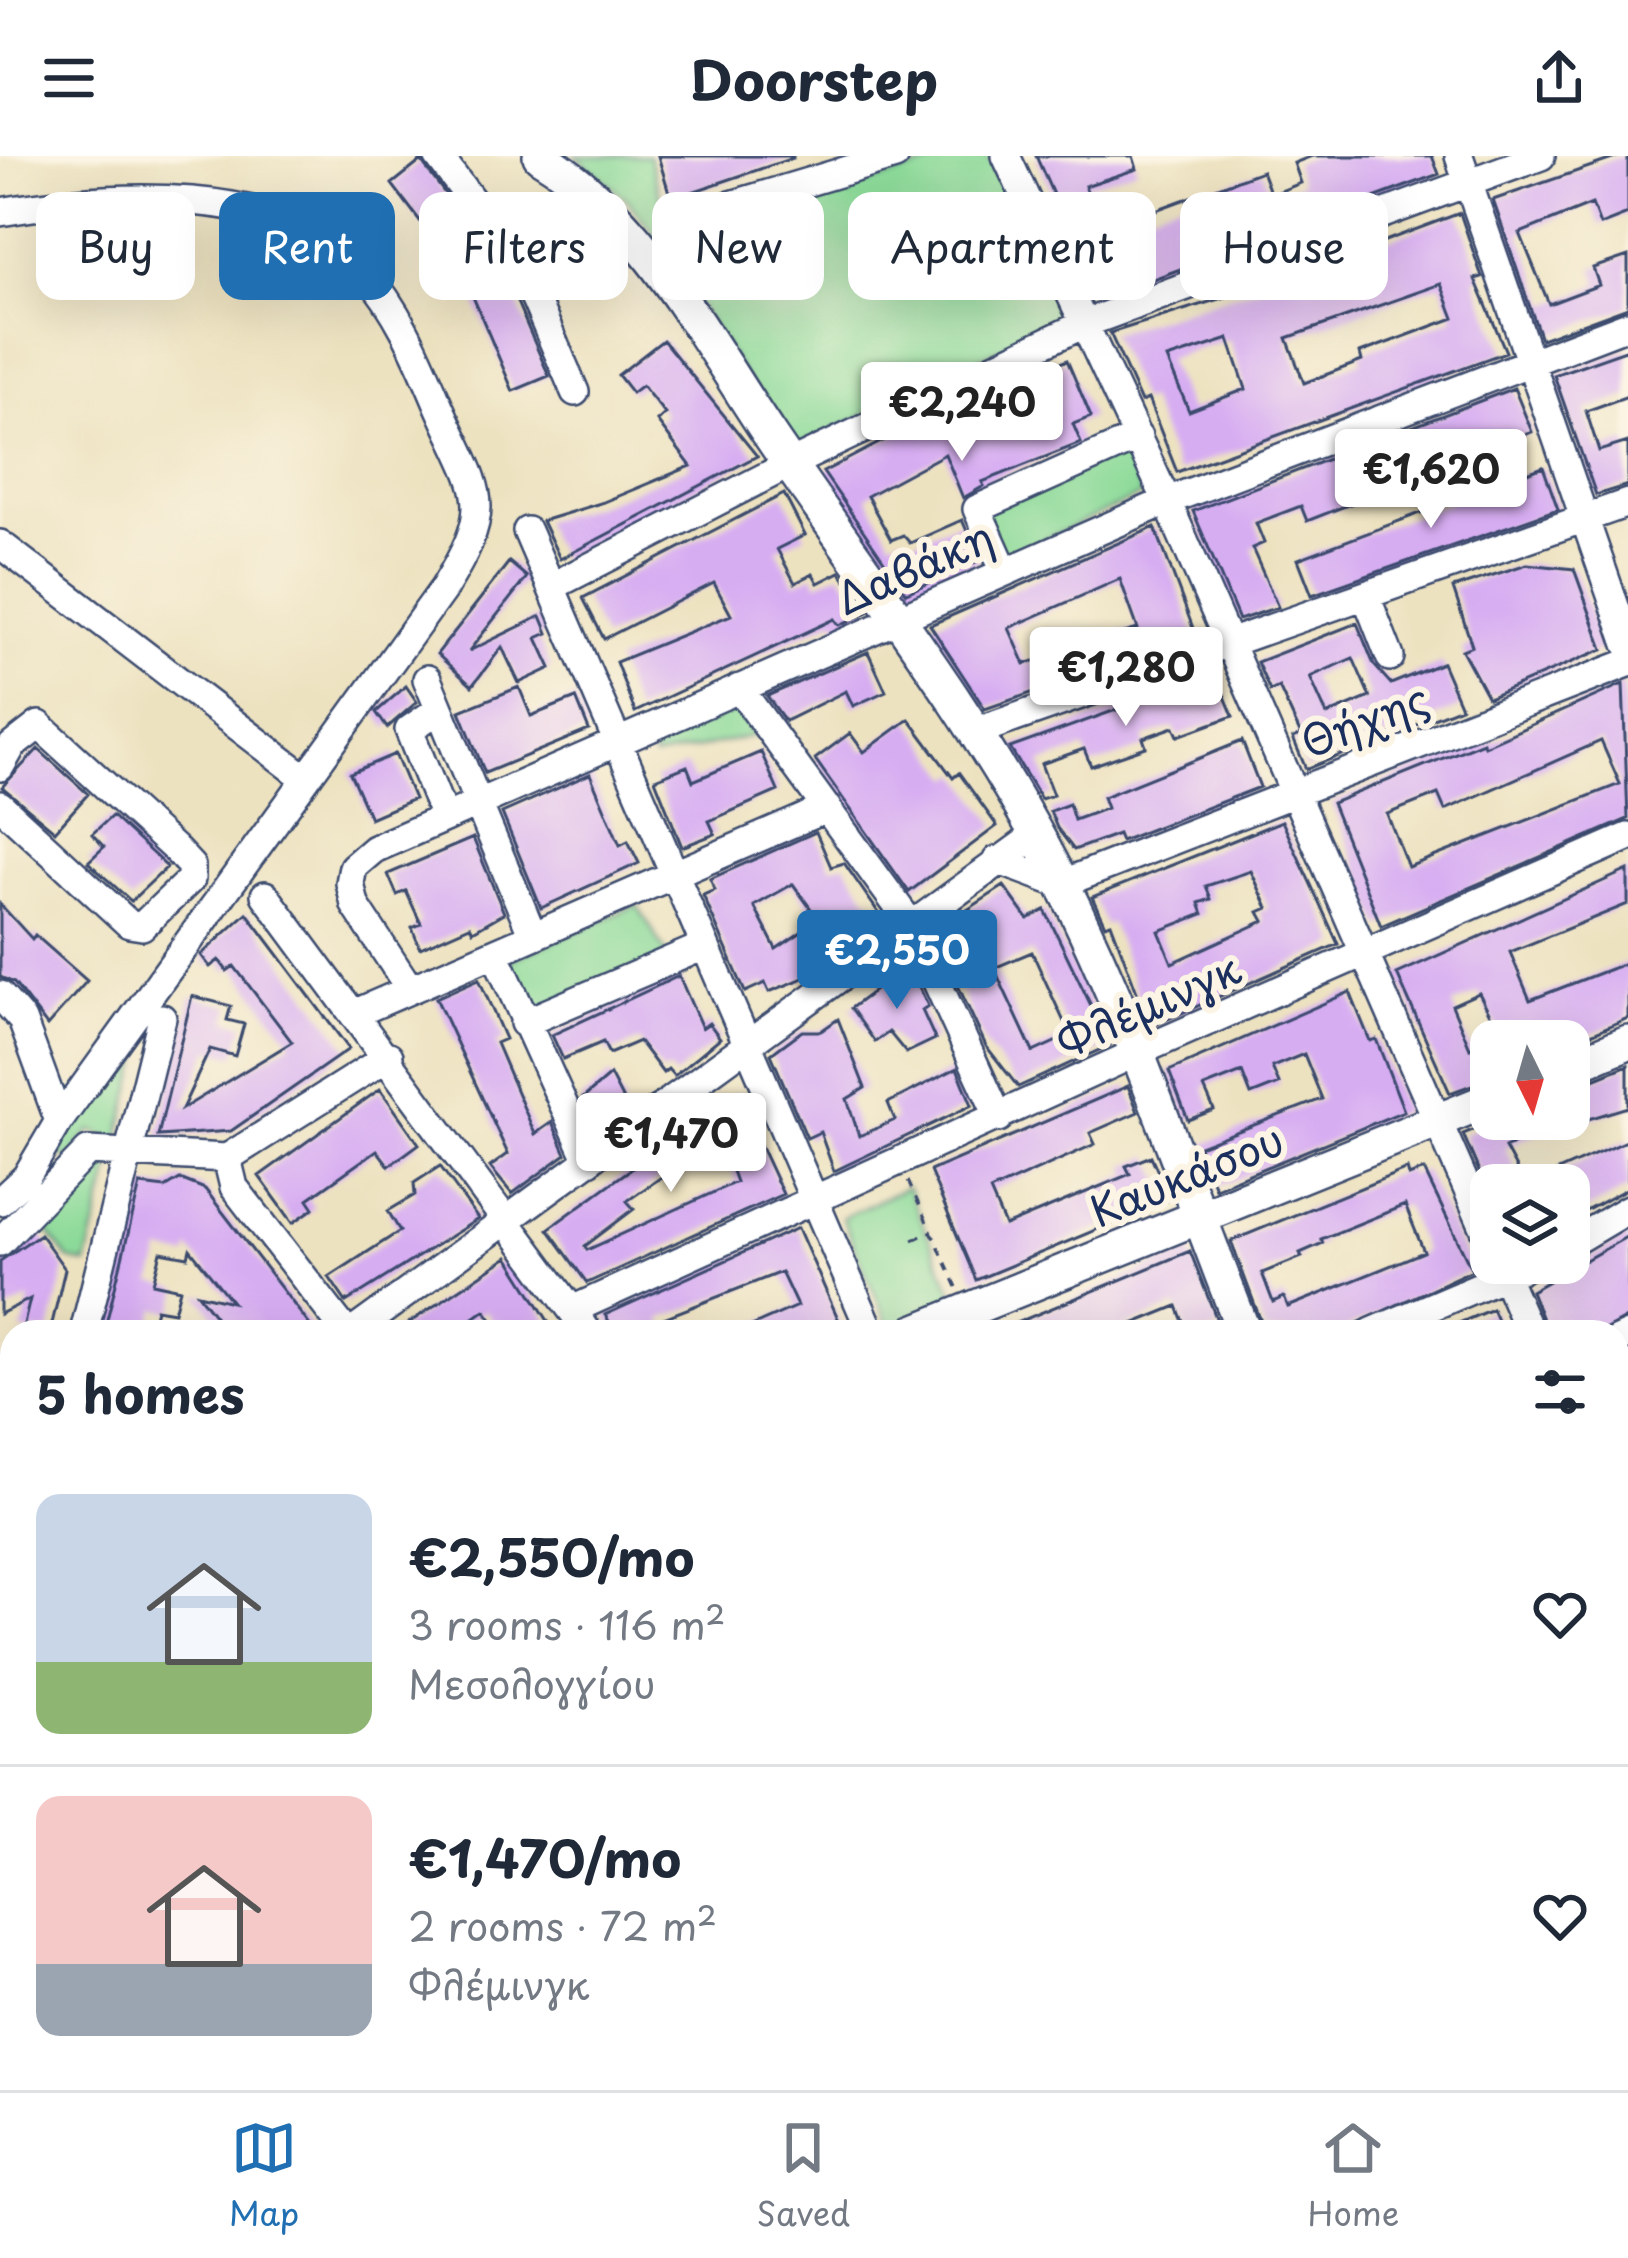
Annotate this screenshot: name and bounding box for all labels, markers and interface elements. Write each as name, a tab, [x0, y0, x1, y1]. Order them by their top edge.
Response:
text: Doorstep	[690, 38, 938, 119]
icon: menu	[36, 45, 102, 111]
icon: share	[1526, 45, 1592, 111]
chip: Buy	[36, 192, 195, 300]
chip: Rent	[219, 192, 395, 300]
chip: Filters	[419, 192, 628, 300]
chip: New	[652, 192, 824, 300]
chip: Apartment	[848, 192, 1156, 300]
chip: House	[1180, 192, 1388, 300]
pin: €2,240	[864, 362, 1060, 464]
text: €2,240	[888, 371, 1036, 430]
pin: €1,620	[1333, 429, 1529, 531]
text: €1,620	[1362, 438, 1500, 497]
street label: Δαβάκη	[825, 503, 1003, 629]
pin: €1,280	[1028, 627, 1224, 729]
text: €1,280	[1057, 636, 1195, 695]
street label: Θήχης	[1291, 666, 1437, 772]
pin: €2,550	[799, 910, 995, 1012]
text: €2,550	[824, 919, 970, 978]
street label: Φλέμινγκ	[1045, 935, 1251, 1073]
north arrow	[1470, 1020, 1590, 1140]
map controls	[1470, 1020, 1590, 1284]
pin: €1,470	[573, 1093, 769, 1195]
text: €1,470	[603, 1102, 739, 1161]
street label: Καυκάσου	[1080, 1107, 1292, 1241]
button: layers	[1470, 1164, 1590, 1284]
text: 5 homes	[36, 1354, 245, 1431]
icon: filters	[1527, 1359, 1593, 1425]
text: €2,550/mo	[408, 1517, 694, 1594]
icon: home	[132, 1542, 276, 1686]
icon: heart	[1527, 1581, 1593, 1647]
text: 3 rooms · 116 m²	[408, 1594, 726, 1653]
text: Μεσολογγίου	[408, 1653, 655, 1712]
text: €1,470/mo	[408, 1818, 681, 1895]
icon: home	[132, 1844, 276, 1988]
icon: heart	[1527, 1883, 1593, 1949]
text: 2 rooms · 72 m²	[408, 1895, 717, 1954]
text: Φλέμινγκ	[408, 1954, 590, 2013]
tab: Map	[229, 2115, 299, 2237]
tab: Saved	[757, 2115, 850, 2237]
tab: Home	[1308, 2115, 1399, 2237]

